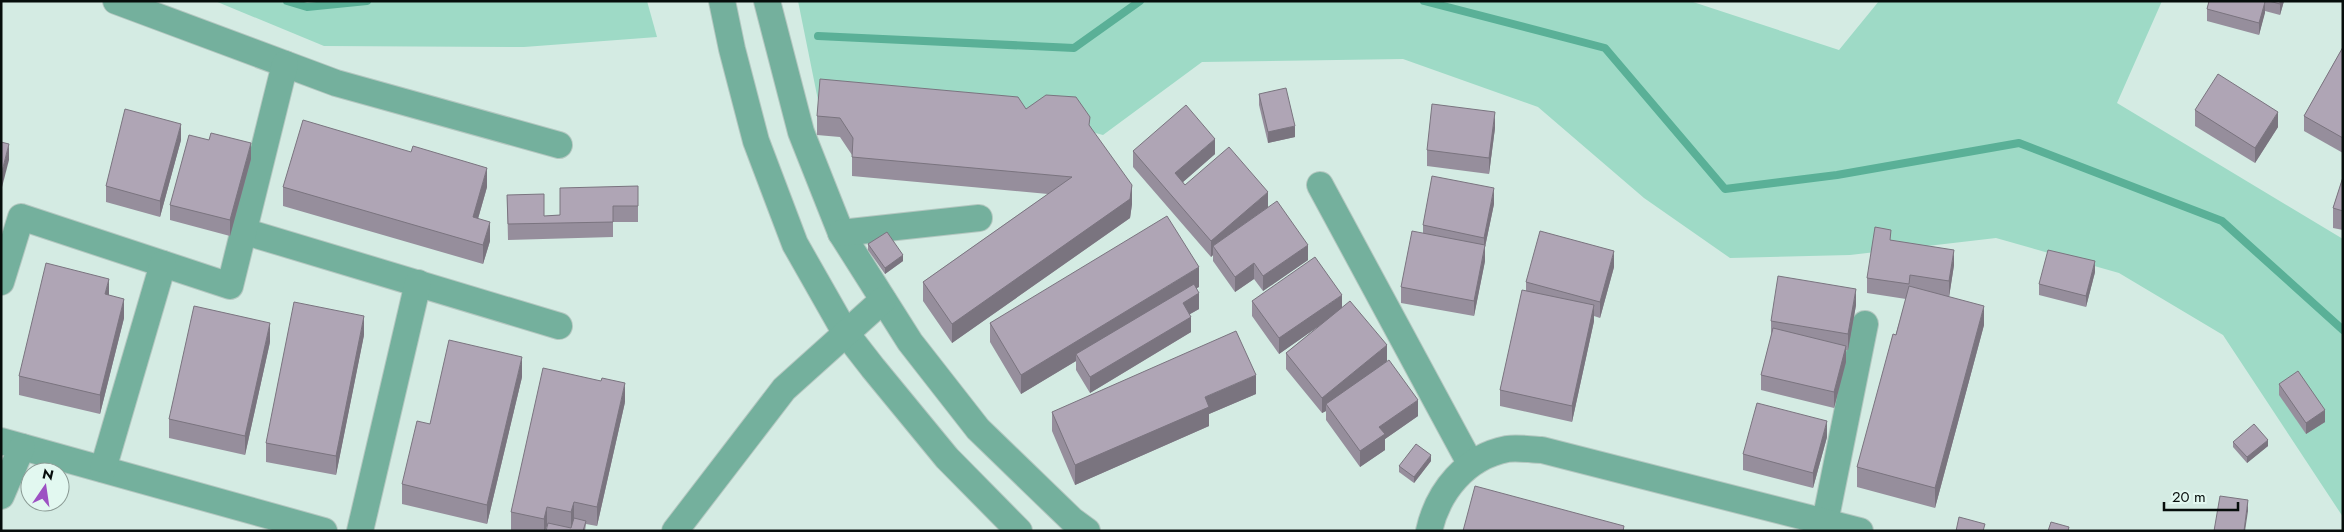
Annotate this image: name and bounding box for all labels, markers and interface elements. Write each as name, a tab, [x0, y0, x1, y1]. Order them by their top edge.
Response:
north arrow	[20, 462, 70, 512]
text: N	[40, 463, 56, 485]
scale bar	[2164, 480, 2238, 512]
text: 20 m	[2172, 486, 2206, 508]

